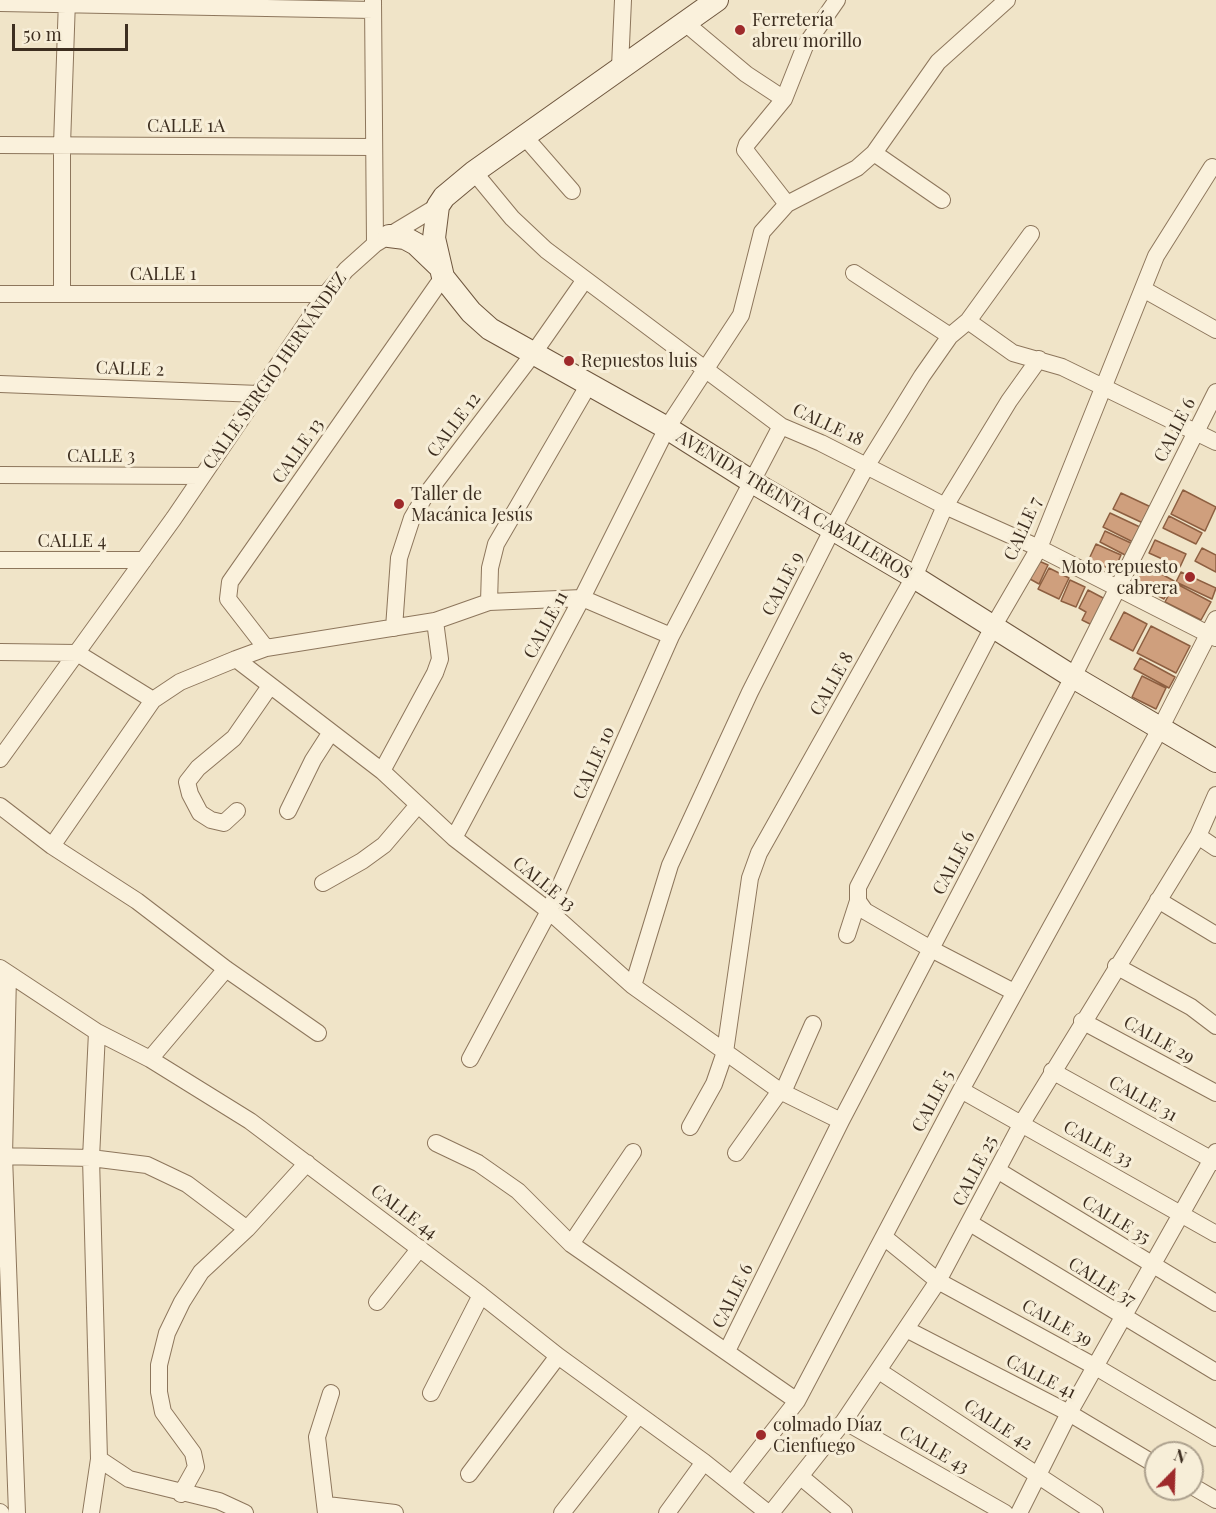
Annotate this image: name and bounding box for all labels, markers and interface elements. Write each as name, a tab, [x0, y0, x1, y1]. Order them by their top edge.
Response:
place label: Ferretería abreu morillo	[752, 9, 862, 52]
scale bar	[15, 12, 130, 50]
text: 50 m	[23, 22, 62, 46]
marker: Ferretería abreu morillo	[733, 23, 747, 37]
street label: CALLE 1A	[147, 115, 225, 137]
street label: CALLE 1	[130, 263, 196, 285]
street label: CALLE SERGIO HERNÁNDEZ	[199, 268, 351, 474]
place label: Repuestos luis	[581, 350, 698, 372]
marker: Repuestos luis	[562, 354, 576, 368]
street label: CALLE 2	[95, 357, 165, 381]
street label: CALLE 12	[423, 388, 485, 462]
street label: CALLE 6	[1150, 394, 1200, 466]
street label: CALLE 18	[789, 399, 867, 451]
street label: CALLE 13	[268, 414, 328, 488]
street label: AVENIDA TREINTA CABALLEROS	[672, 426, 916, 584]
street label: CALLE 3	[67, 445, 135, 467]
place label: Taller de Macánica Jesús	[411, 483, 533, 526]
street label: CALLE 7	[999, 494, 1047, 564]
marker: Taller de Macánica Jesús	[392, 497, 406, 511]
street label: CALLE 4	[38, 530, 106, 552]
street label: CALLE 9	[758, 548, 808, 620]
place label: Moto repuesto cabrera	[1061, 556, 1178, 598]
marker: Moto repuesto cabrera	[1183, 570, 1197, 584]
street label: CALLE 11	[519, 588, 573, 662]
street label: CALLE 8	[806, 648, 858, 720]
street label: CALLE 10	[568, 723, 620, 803]
street label: CALLE 6	[928, 827, 980, 899]
street label: CALLE 13	[508, 852, 580, 916]
street label: CALLE 29	[1120, 1012, 1198, 1068]
street label: CALLE 5	[908, 1066, 958, 1136]
street label: CALLE 31	[1105, 1071, 1181, 1127]
street label: CALLE 33	[1059, 1116, 1137, 1172]
street label: CALLE 25	[948, 1132, 1002, 1210]
street label: CALLE 44	[366, 1180, 442, 1244]
street label: CALLE 35	[1078, 1191, 1154, 1249]
street label: CALLE 37	[1064, 1253, 1140, 1311]
street label: CALLE 6	[708, 1260, 758, 1332]
street label: CALLE 39	[1018, 1295, 1096, 1351]
street label: CALLE 41	[1002, 1350, 1080, 1404]
street label: CALLE 42	[960, 1395, 1036, 1455]
place label: colmado Díaz Cienfuego	[773, 1414, 882, 1456]
street label: CALLE 43	[895, 1421, 973, 1479]
marker: colmado Díaz Cienfuego	[754, 1428, 768, 1442]
north arrow	[1144, 1441, 1204, 1501]
text: N	[1171, 1444, 1190, 1468]

